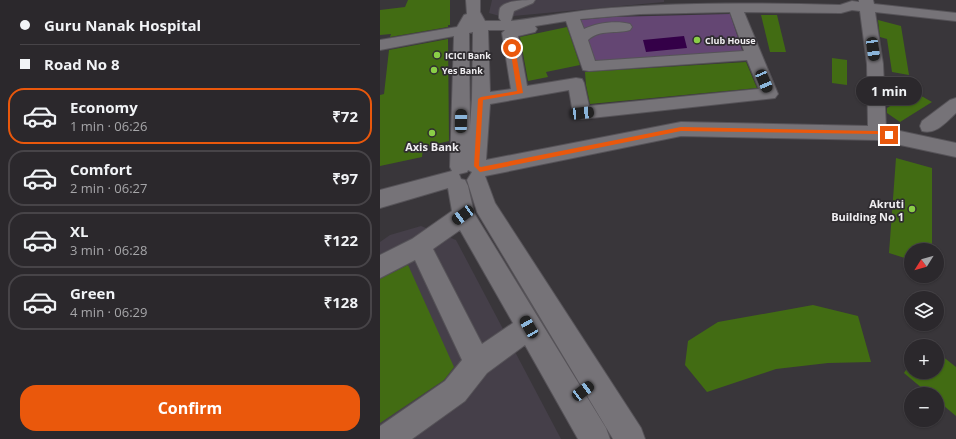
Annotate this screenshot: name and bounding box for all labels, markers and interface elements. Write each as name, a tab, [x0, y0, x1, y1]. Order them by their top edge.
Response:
text: Guru Nanak Hospital	[44, 15, 201, 35]
place label: Club House	[705, 34, 756, 47]
marker: Club House	[692, 35, 702, 45]
car	[865, 36, 881, 62]
route start	[503, 39, 521, 57]
place label: ICICI Bank	[445, 49, 491, 62]
marker: ICICI Bank	[432, 50, 442, 60]
text: Road No 8	[44, 54, 120, 74]
place label: Yes Bank	[442, 64, 483, 77]
marker: Yes Bank	[429, 65, 439, 75]
car	[754, 68, 774, 94]
callout: 1 min	[856, 77, 922, 105]
text: 1 min	[871, 82, 907, 100]
text: Economy	[70, 97, 138, 117]
icon: car	[22, 98, 58, 134]
text: ₹72	[332, 106, 358, 126]
car	[570, 106, 594, 120]
car	[455, 109, 467, 133]
text: 1 min · 06:26	[70, 117, 147, 135]
route end	[880, 126, 898, 144]
marker: Axis Bank	[427, 128, 437, 138]
place label: Axis Bank	[405, 139, 459, 154]
text: Comfort	[70, 159, 132, 179]
icon: car	[22, 160, 58, 196]
text: ₹97	[332, 168, 358, 188]
text: 2 min · 06:27	[70, 179, 147, 197]
place label: Akruti Building No 1	[831, 196, 904, 224]
car	[450, 203, 476, 227]
marker: Akruti Building No 1	[907, 204, 917, 214]
text: XL	[70, 221, 88, 241]
icon: car	[22, 222, 58, 258]
text: ₹122	[324, 230, 358, 250]
text: 3 min · 06:28	[70, 241, 147, 259]
north arrow	[904, 243, 944, 283]
map controls	[904, 243, 944, 427]
text: Green	[70, 283, 115, 303]
icon: car	[22, 284, 58, 320]
button: layers	[904, 291, 944, 331]
text: ₹128	[324, 292, 358, 312]
text: 4 min · 06:29	[70, 303, 147, 321]
car	[518, 314, 540, 340]
button: +	[904, 339, 944, 379]
car	[570, 379, 596, 403]
button: Confirm	[20, 385, 360, 431]
button: −	[904, 387, 944, 427]

